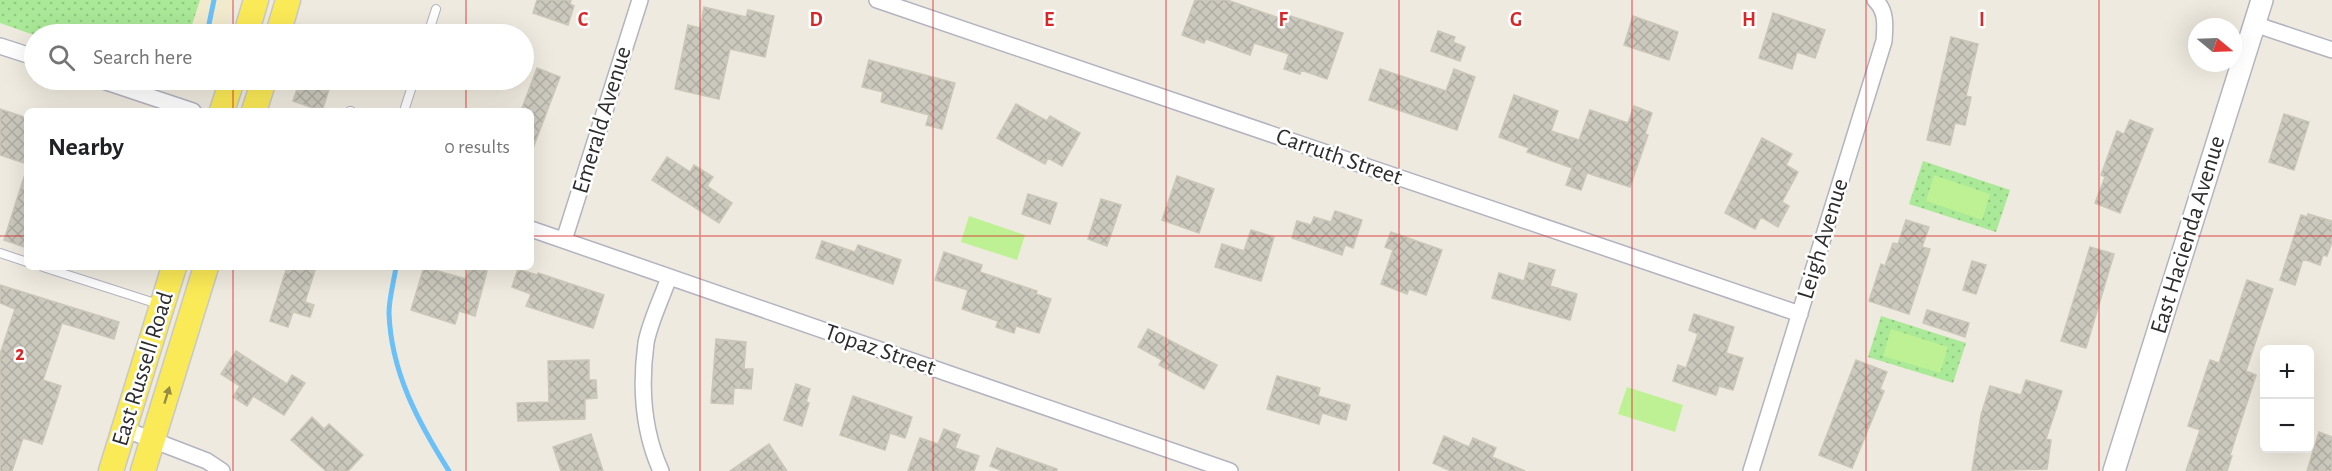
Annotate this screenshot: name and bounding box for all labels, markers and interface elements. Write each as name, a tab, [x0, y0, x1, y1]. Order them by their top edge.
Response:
text: C	[578, 10, 589, 30]
text: D	[809, 10, 823, 30]
text: E	[1044, 10, 1054, 30]
text: F	[1278, 10, 1288, 30]
text: G	[1510, 10, 1522, 30]
text: H	[1742, 10, 1756, 30]
text: I	[1979, 10, 1985, 30]
north arrow	[2188, 18, 2242, 72]
search box	[24, 24, 534, 90]
icon: search	[45, 41, 78, 74]
street label: Emerald Avenue	[568, 44, 636, 196]
text: Search here	[93, 46, 192, 68]
street label: Carruth Street	[1273, 124, 1405, 190]
street label: East Hacienda Avenue	[2146, 133, 2230, 337]
text: Nearby	[48, 134, 124, 160]
text: 0 results	[444, 137, 510, 157]
street label: Leigh Avenue	[1793, 176, 1853, 302]
street label: East Russell Road	[108, 289, 178, 449]
street label: Topaz Street	[821, 320, 939, 380]
text: 2	[15, 344, 25, 364]
map controls	[2260, 345, 2314, 453]
button: +	[2260, 345, 2314, 399]
one-way arrow	[163, 386, 172, 404]
button: −	[2260, 399, 2314, 453]

